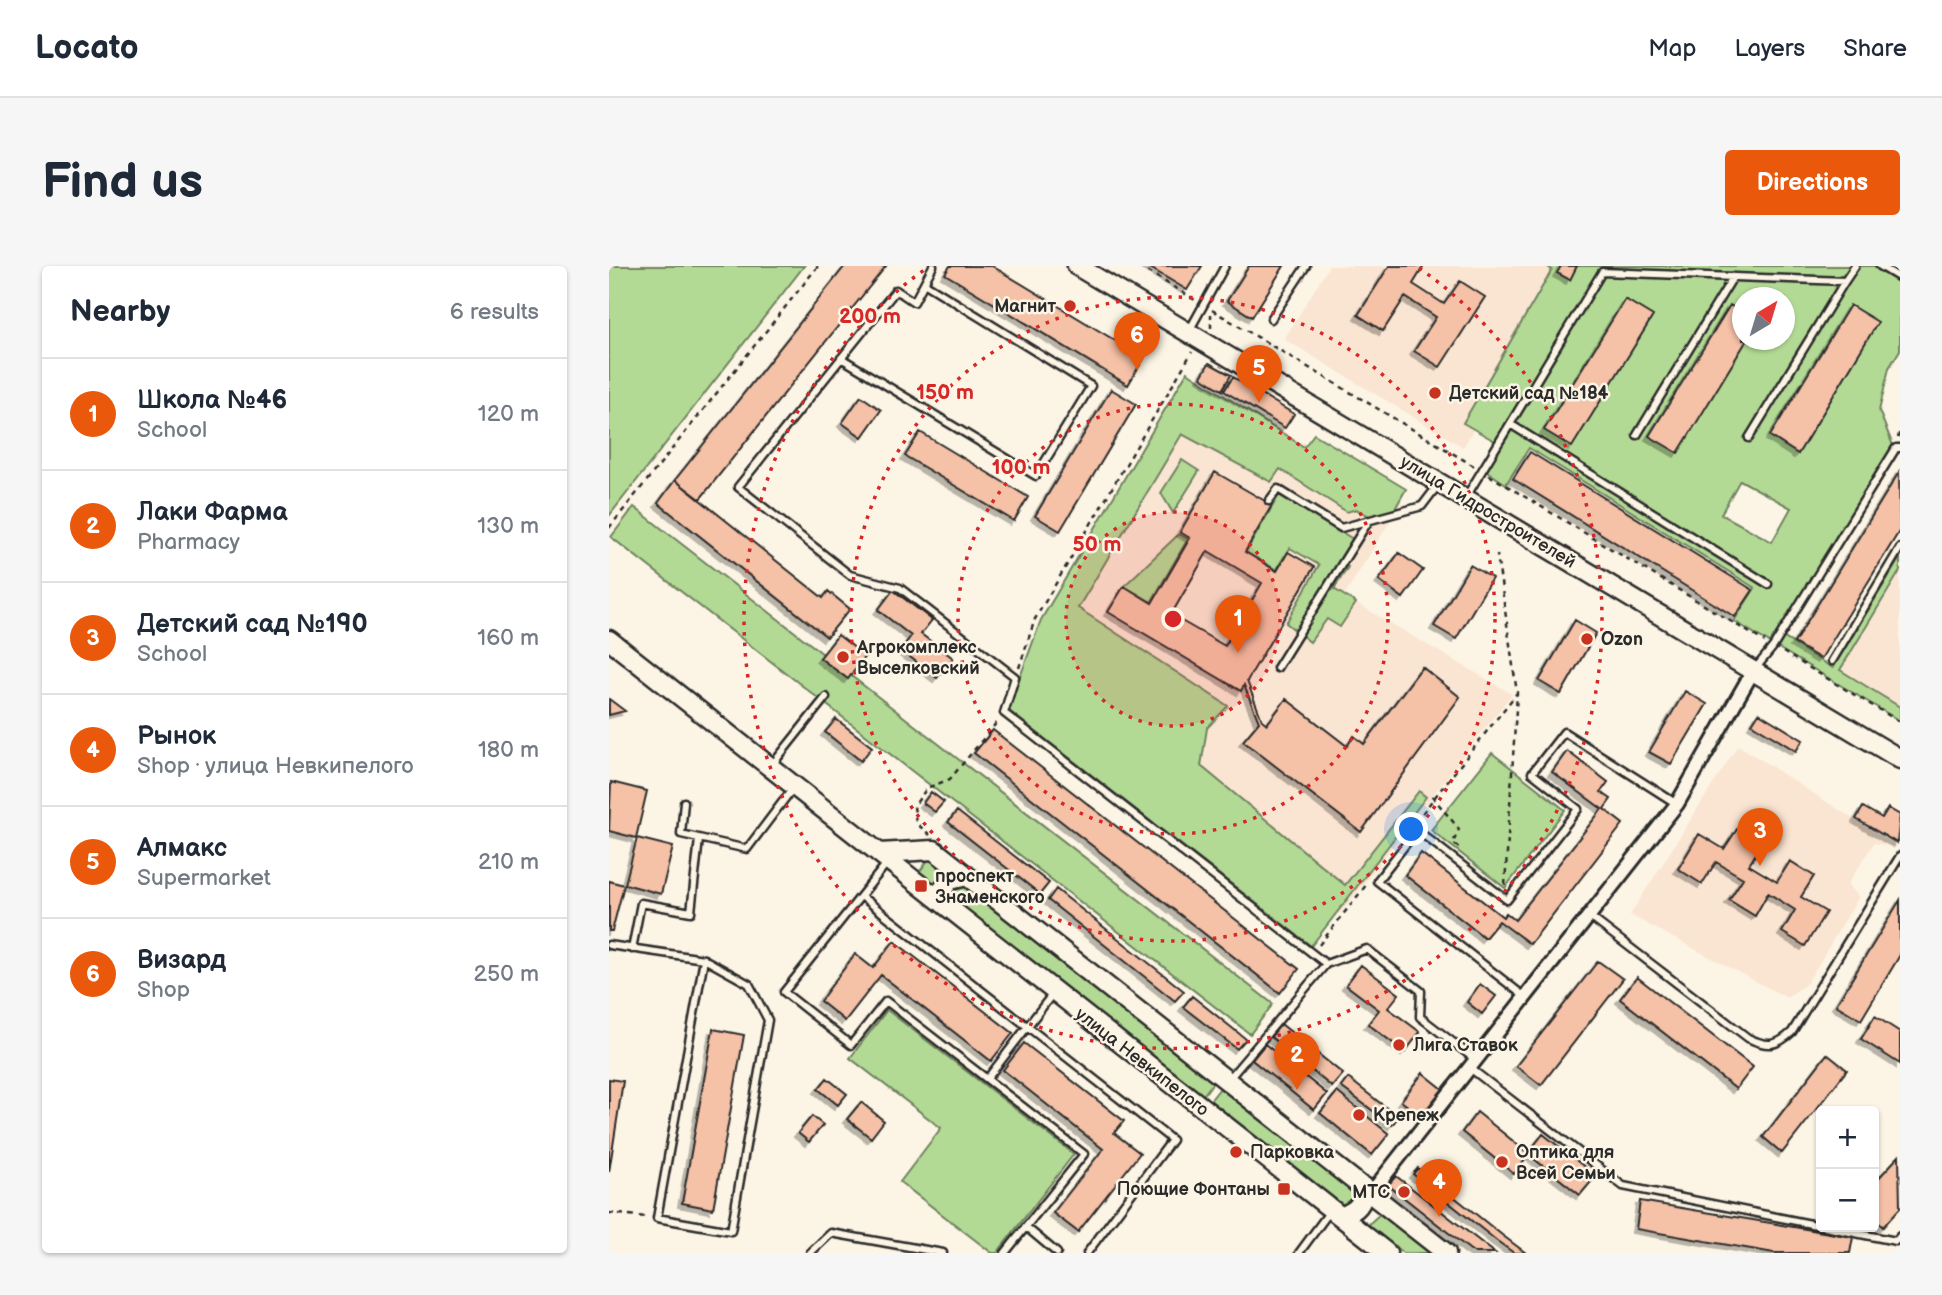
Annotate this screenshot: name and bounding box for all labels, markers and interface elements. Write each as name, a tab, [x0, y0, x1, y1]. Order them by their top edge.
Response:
text: Locato	[35, 28, 139, 68]
text: Map	[1648, 34, 1696, 63]
text: Layers	[1734, 34, 1805, 63]
text: Share	[1843, 34, 1907, 63]
button: Directions	[1725, 150, 1900, 215]
text: Find us	[42, 153, 203, 212]
north arrow	[1732, 287, 1795, 350]
text: Nearby	[70, 294, 170, 330]
place label: Магнит	[994, 296, 1056, 317]
text: 6 results	[450, 298, 539, 326]
marker: Магнит	[1062, 298, 1078, 314]
text: 200 m	[839, 304, 901, 329]
pin: 6	[1114, 312, 1160, 370]
pin: 5	[1236, 345, 1282, 403]
text: 150 m	[916, 380, 974, 405]
place label: Детский сад №184	[1449, 383, 1609, 404]
text: Школа №46	[137, 385, 287, 416]
marker: Детский сад №184	[1427, 385, 1443, 401]
text: 1	[88, 400, 98, 428]
text: 120 m	[478, 400, 539, 428]
text: School	[137, 416, 207, 444]
street label: улица Гидростроителей	[1397, 451, 1579, 573]
text: 100 m	[992, 455, 1050, 480]
text: Лаки Фарма	[137, 497, 288, 528]
text: 2	[86, 512, 100, 540]
text: 130 m	[477, 512, 539, 540]
text: Pharmacy	[137, 528, 240, 556]
text: 50 m	[1073, 532, 1121, 557]
pin: 1	[1215, 595, 1261, 653]
centre of rings	[1161, 607, 1185, 631]
text: Детский сад №190	[137, 609, 368, 640]
text: 3	[86, 624, 100, 652]
text: 160 m	[477, 624, 539, 652]
place label: Ozon	[1601, 629, 1643, 650]
marker: Ozon	[1579, 631, 1595, 647]
place label: Агрокомплекс Выселковский	[856, 637, 980, 679]
text: School	[137, 640, 207, 668]
marker: Агрокомплекс Выселковский	[835, 649, 851, 665]
text: Рынок	[137, 721, 216, 752]
text: 4	[86, 736, 100, 764]
text: 180 m	[478, 736, 539, 764]
text: Shop · улица Невкипелого	[137, 752, 413, 780]
pin: 3	[1737, 808, 1783, 866]
your location	[1394, 812, 1428, 846]
text: Алмакс	[137, 833, 227, 864]
text: 5	[86, 848, 100, 876]
text: 210 m	[478, 848, 539, 876]
text: Supermarket	[137, 864, 271, 892]
place label: проспект Знаменского	[935, 866, 1045, 908]
marker: проспект Знаменского	[913, 878, 929, 894]
text: Визард	[137, 945, 226, 976]
text: 6	[86, 960, 100, 988]
text: 250 m	[473, 960, 539, 988]
text: Shop	[137, 976, 190, 1004]
street label: улица Невкипелого	[1071, 1004, 1213, 1120]
pin: 2	[1274, 1032, 1320, 1090]
place label: Лига Ставок	[1412, 1035, 1518, 1056]
marker: Лига Ставок	[1391, 1037, 1407, 1053]
place label: Крепеж	[1373, 1105, 1439, 1126]
map controls	[1816, 1106, 1879, 1232]
button: +	[1816, 1106, 1879, 1169]
marker: Крепеж	[1351, 1107, 1367, 1123]
place label: Парковка	[1250, 1142, 1335, 1163]
place label: Оптика для Всей Семьи	[1516, 1142, 1616, 1184]
marker: Парковка	[1228, 1144, 1244, 1160]
marker: Оптика для Всей Семьи	[1494, 1154, 1510, 1170]
pin: 4	[1416, 1159, 1462, 1217]
button: −	[1816, 1169, 1879, 1232]
place label: Поющие Фонтаны	[1117, 1179, 1270, 1200]
marker: Поющие Фонтаны	[1276, 1181, 1292, 1197]
place label: МТС	[1352, 1182, 1390, 1203]
marker: МТС	[1396, 1184, 1412, 1200]

